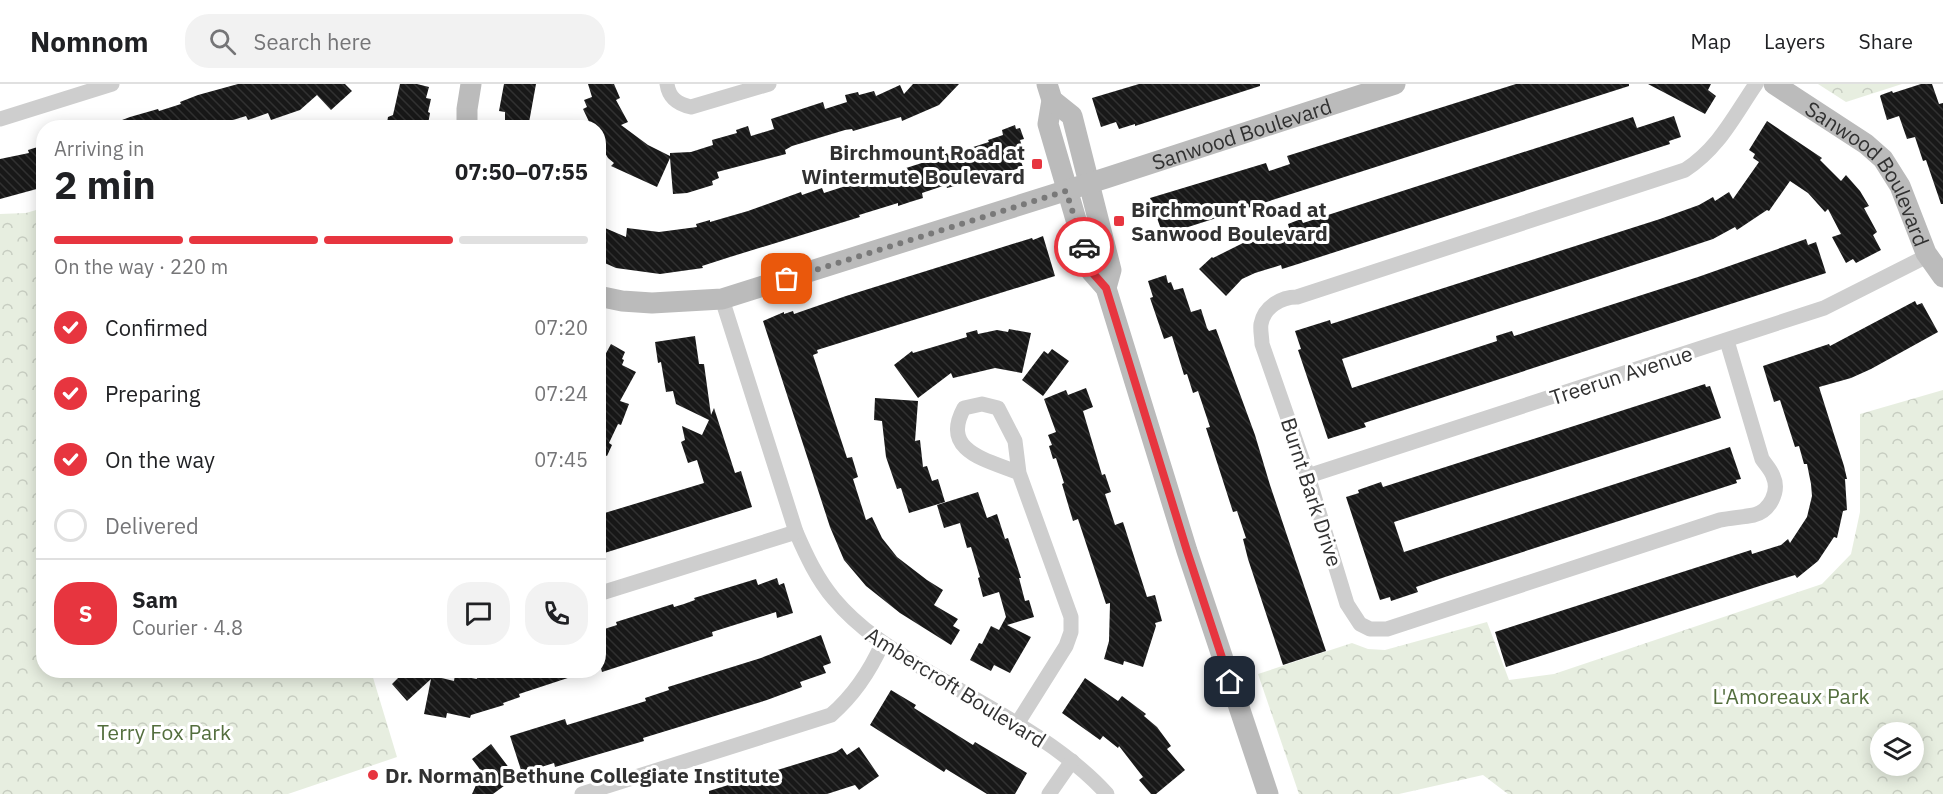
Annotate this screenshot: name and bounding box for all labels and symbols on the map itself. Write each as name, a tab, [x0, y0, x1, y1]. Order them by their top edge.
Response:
street label: Sanwood Boulevard	[1148, 92, 1335, 176]
street label: Sanwood Boulevard	[1800, 94, 1936, 250]
place label: Birchmount Road at Wintermute Boulevard	[801, 138, 1025, 190]
marker: Birchmount Road at Wintermute Boulevard	[1030, 157, 1044, 171]
place label: Birchmount Road at Sanwood Boulevard	[1131, 195, 1328, 247]
marker: Birchmount Road at Sanwood Boulevard	[1112, 214, 1126, 228]
courier	[1054, 217, 1114, 277]
pin	[761, 253, 812, 304]
street label: Treerun Avenue	[1546, 339, 1696, 411]
street label: Burnt Bark Drive	[1275, 414, 1349, 570]
street label: Ambercroft Boulevard	[861, 620, 1051, 754]
pin	[1204, 656, 1255, 707]
park label: L'Amoreaux Park	[1712, 682, 1870, 710]
park label: Terry Fox Park	[97, 718, 231, 746]
place label: Dr. Norman Bethune Collegiate Institute	[385, 761, 780, 789]
marker: Dr. Norman Bethune Collegiate Institute	[366, 768, 380, 782]

